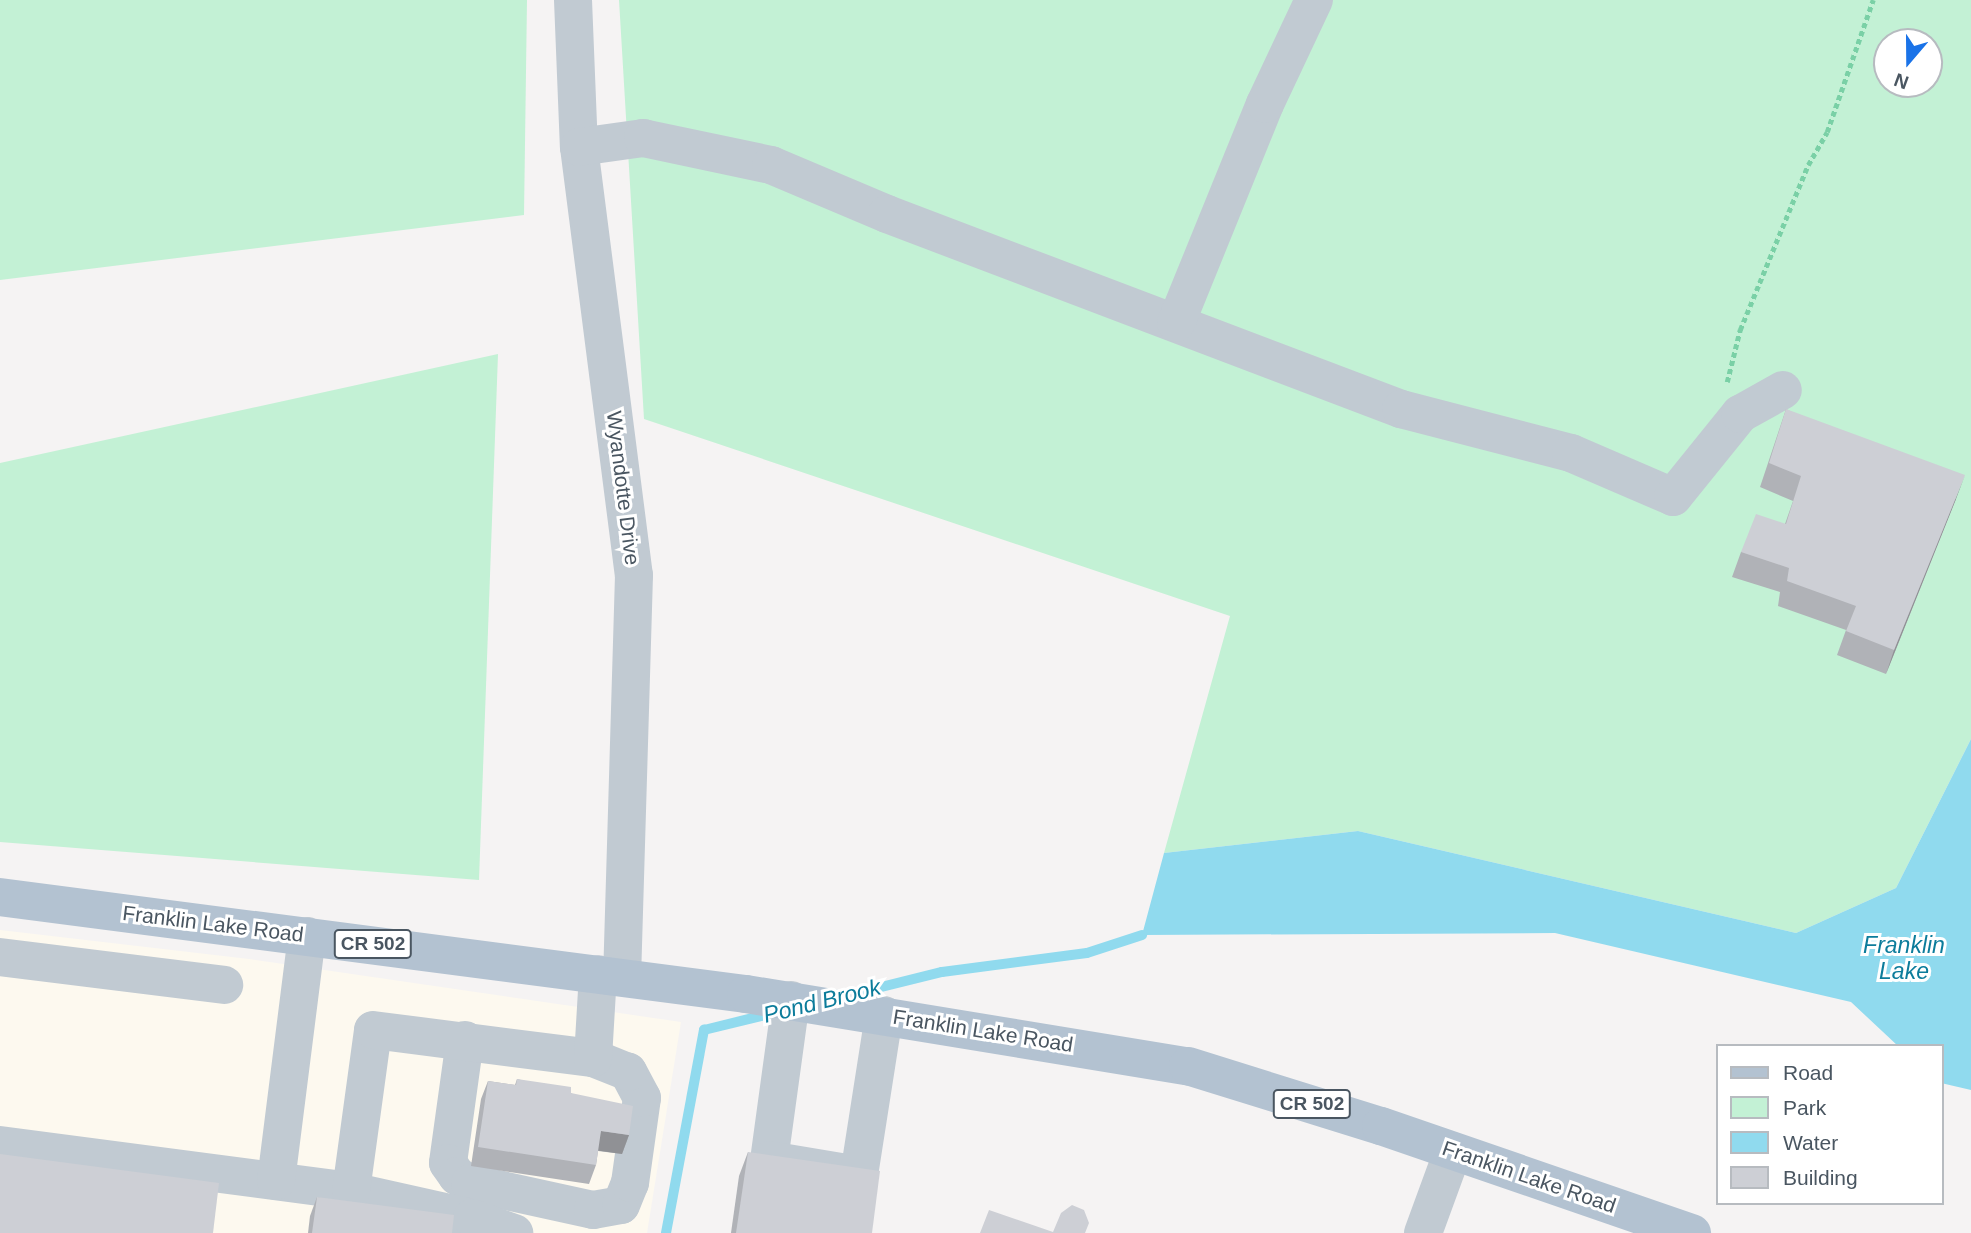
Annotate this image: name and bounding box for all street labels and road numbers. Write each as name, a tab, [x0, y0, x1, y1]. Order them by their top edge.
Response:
street label: Wyandotte Drive	[601, 410, 645, 566]
street label: Franklin Lake Road	[121, 900, 305, 948]
road number: CR 502	[333, 928, 413, 960]
street label: Franklin Lake Road	[891, 1004, 1075, 1058]
road number: CR 502	[1272, 1088, 1352, 1120]
street label: Franklin Lake Road	[1439, 1135, 1619, 1219]

